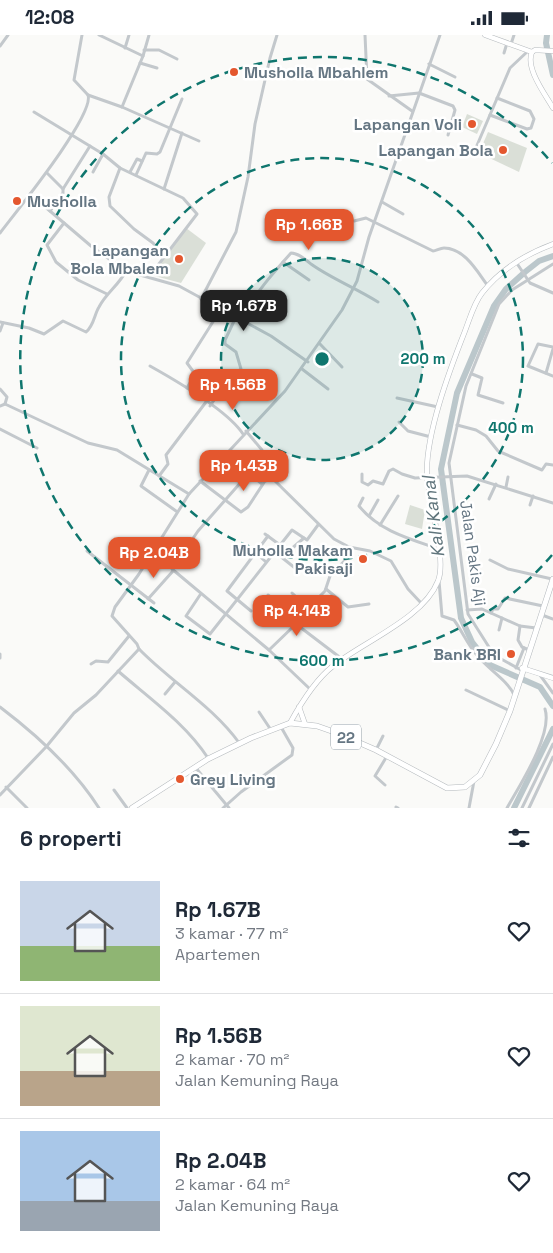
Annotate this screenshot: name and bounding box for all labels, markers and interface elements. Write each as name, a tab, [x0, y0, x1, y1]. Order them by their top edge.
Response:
text: 12:08	[25, 5, 74, 30]
place label: Musholla Mbahlem	[244, 62, 388, 83]
marker: Musholla Mbahlem	[228, 66, 240, 78]
place label: Lapangan Voli	[354, 114, 462, 135]
marker: Lapangan Voli	[466, 118, 478, 130]
place label: Lapangan Bola	[378, 140, 493, 161]
marker: Lapangan Bola	[497, 144, 509, 156]
place label: Musholla	[27, 191, 97, 212]
marker: Musholla	[11, 195, 23, 207]
pin: Rp 1.66B	[257, 209, 361, 251]
text: Rp 1.66B	[276, 214, 342, 235]
place label: Lapangan Bola Mbalem	[70, 240, 169, 279]
marker: Lapangan Bola Mbalem	[173, 253, 185, 265]
pin: Rp 1.67B	[192, 289, 296, 332]
text: Rp 1.67B	[211, 295, 277, 316]
text: 200 m	[401, 349, 445, 368]
centre of rings	[313, 350, 331, 368]
pin: Rp 1.56B	[181, 369, 285, 411]
text: Rp 1.56B	[200, 374, 266, 395]
text: 400 m	[488, 418, 534, 437]
pin: Rp 1.43B	[192, 449, 296, 492]
text: Rp 1.43B	[211, 455, 277, 476]
water label: Kali Kanal	[416, 472, 449, 559]
street label: Jalan Pakis Aji	[455, 499, 491, 607]
pin: Rp 2.04B	[102, 537, 206, 579]
place label: Muholla Makam Pakisaji	[232, 540, 353, 579]
text: Rp 2.04B	[119, 542, 189, 563]
marker: Muholla Makam Pakisaji	[357, 553, 369, 565]
pin: Rp 4.14B	[245, 595, 349, 637]
text: Rp 4.14B	[264, 600, 330, 621]
place label: Bank BRI	[433, 644, 501, 665]
marker: Bank BRI	[505, 648, 517, 660]
text: 600 m	[299, 651, 345, 670]
road number: 22	[331, 725, 361, 749]
place label: Grey Living	[190, 769, 276, 790]
marker: Grey Living	[174, 773, 186, 785]
icon: filters	[505, 824, 533, 852]
text: 6 properti	[20, 825, 122, 852]
text: Rp 1.67B	[175, 896, 261, 923]
icon: home	[60, 901, 120, 961]
icon: heart	[505, 917, 533, 945]
text: 3 kamar · 77 m²	[175, 923, 288, 944]
text: Apartemen	[175, 944, 260, 965]
text: Rp 1.56B	[175, 1022, 262, 1049]
icon: home	[60, 1026, 120, 1086]
icon: heart	[505, 1042, 533, 1070]
text: 2 kamar · 70 m²	[175, 1049, 289, 1070]
text: Jalan Kemuning Raya	[175, 1070, 339, 1091]
text: Rp 2.04B	[175, 1147, 266, 1174]
icon: home	[60, 1151, 120, 1211]
icon: heart	[505, 1167, 533, 1195]
text: 2 kamar · 64 m²	[175, 1174, 290, 1195]
text: Jalan Kemuning Raya	[175, 1195, 339, 1216]

